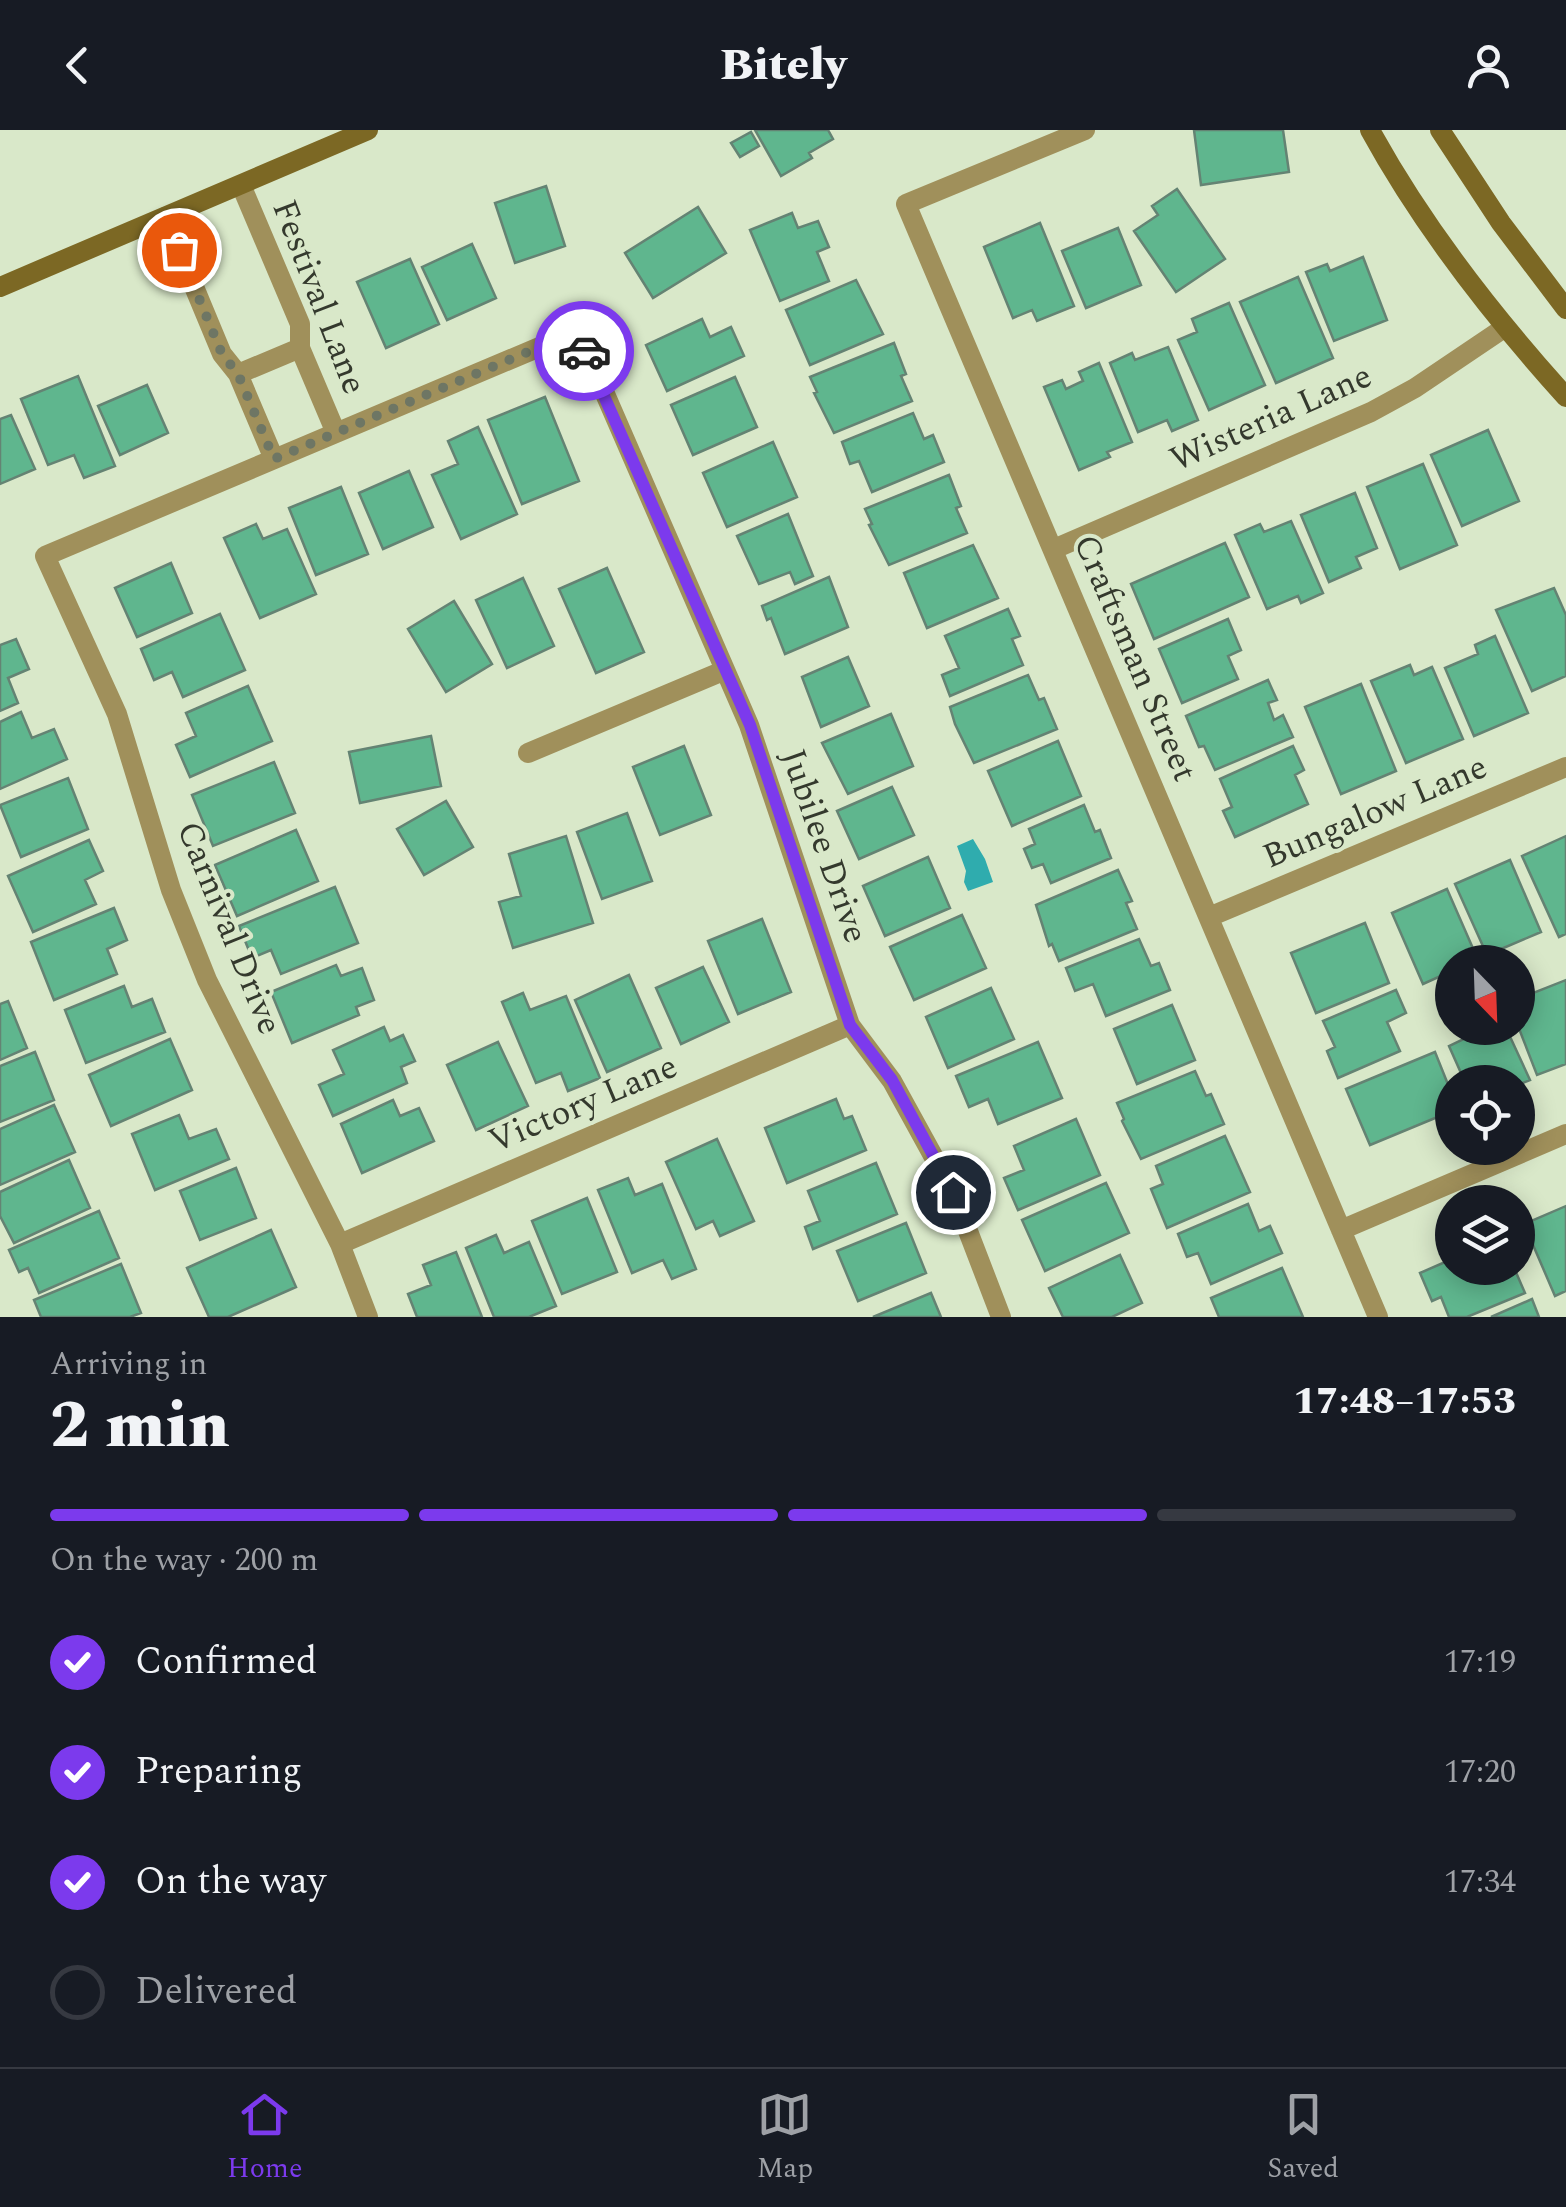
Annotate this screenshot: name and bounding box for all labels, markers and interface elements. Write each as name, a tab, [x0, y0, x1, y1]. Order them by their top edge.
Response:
text: Bitely	[720, 31, 846, 100]
icon: back	[50, 38, 105, 93]
icon: person	[1461, 38, 1516, 93]
street label: Festival Lane	[258, 192, 380, 402]
pin	[137, 208, 222, 293]
icon: bag	[152, 223, 207, 278]
courier	[534, 301, 634, 401]
icon: car	[557, 324, 612, 379]
street label: Wisteria Lane	[1161, 350, 1381, 486]
street label: Craftsman Street	[1059, 526, 1211, 790]
street label: Bungalow Lane	[1254, 741, 1496, 883]
street label: Jubilee Drive	[766, 742, 882, 950]
street label: Carnival Drive	[162, 813, 296, 1043]
north arrow	[1435, 945, 1535, 1045]
map controls	[1435, 945, 1535, 1285]
street label: Victory Lane	[480, 1040, 686, 1168]
button: locate	[1435, 1065, 1535, 1165]
pin	[911, 1150, 996, 1235]
icon: home	[926, 1165, 981, 1220]
button: layers	[1435, 1185, 1535, 1285]
text: Arriving in	[50, 1340, 207, 1389]
text: 17:48–17:53	[1293, 1373, 1516, 1431]
text: 2 min	[50, 1377, 230, 1476]
text: On the way · 200 m	[50, 1536, 318, 1585]
text: Confirmed	[135, 1633, 317, 1691]
icon: check	[50, 1635, 105, 1690]
text: 17:19	[1444, 1638, 1516, 1687]
text: Preparing	[135, 1743, 302, 1801]
icon: check	[50, 1745, 105, 1800]
text: 17:20	[1444, 1748, 1516, 1797]
text: On the way	[135, 1853, 326, 1911]
icon: check	[50, 1855, 105, 1910]
text: 17:34	[1444, 1858, 1516, 1907]
text: Delivered	[135, 1963, 297, 2021]
tab: Home	[227, 2087, 303, 2190]
tab: Map	[757, 2087, 813, 2190]
tab: Saved	[1267, 2087, 1339, 2190]

